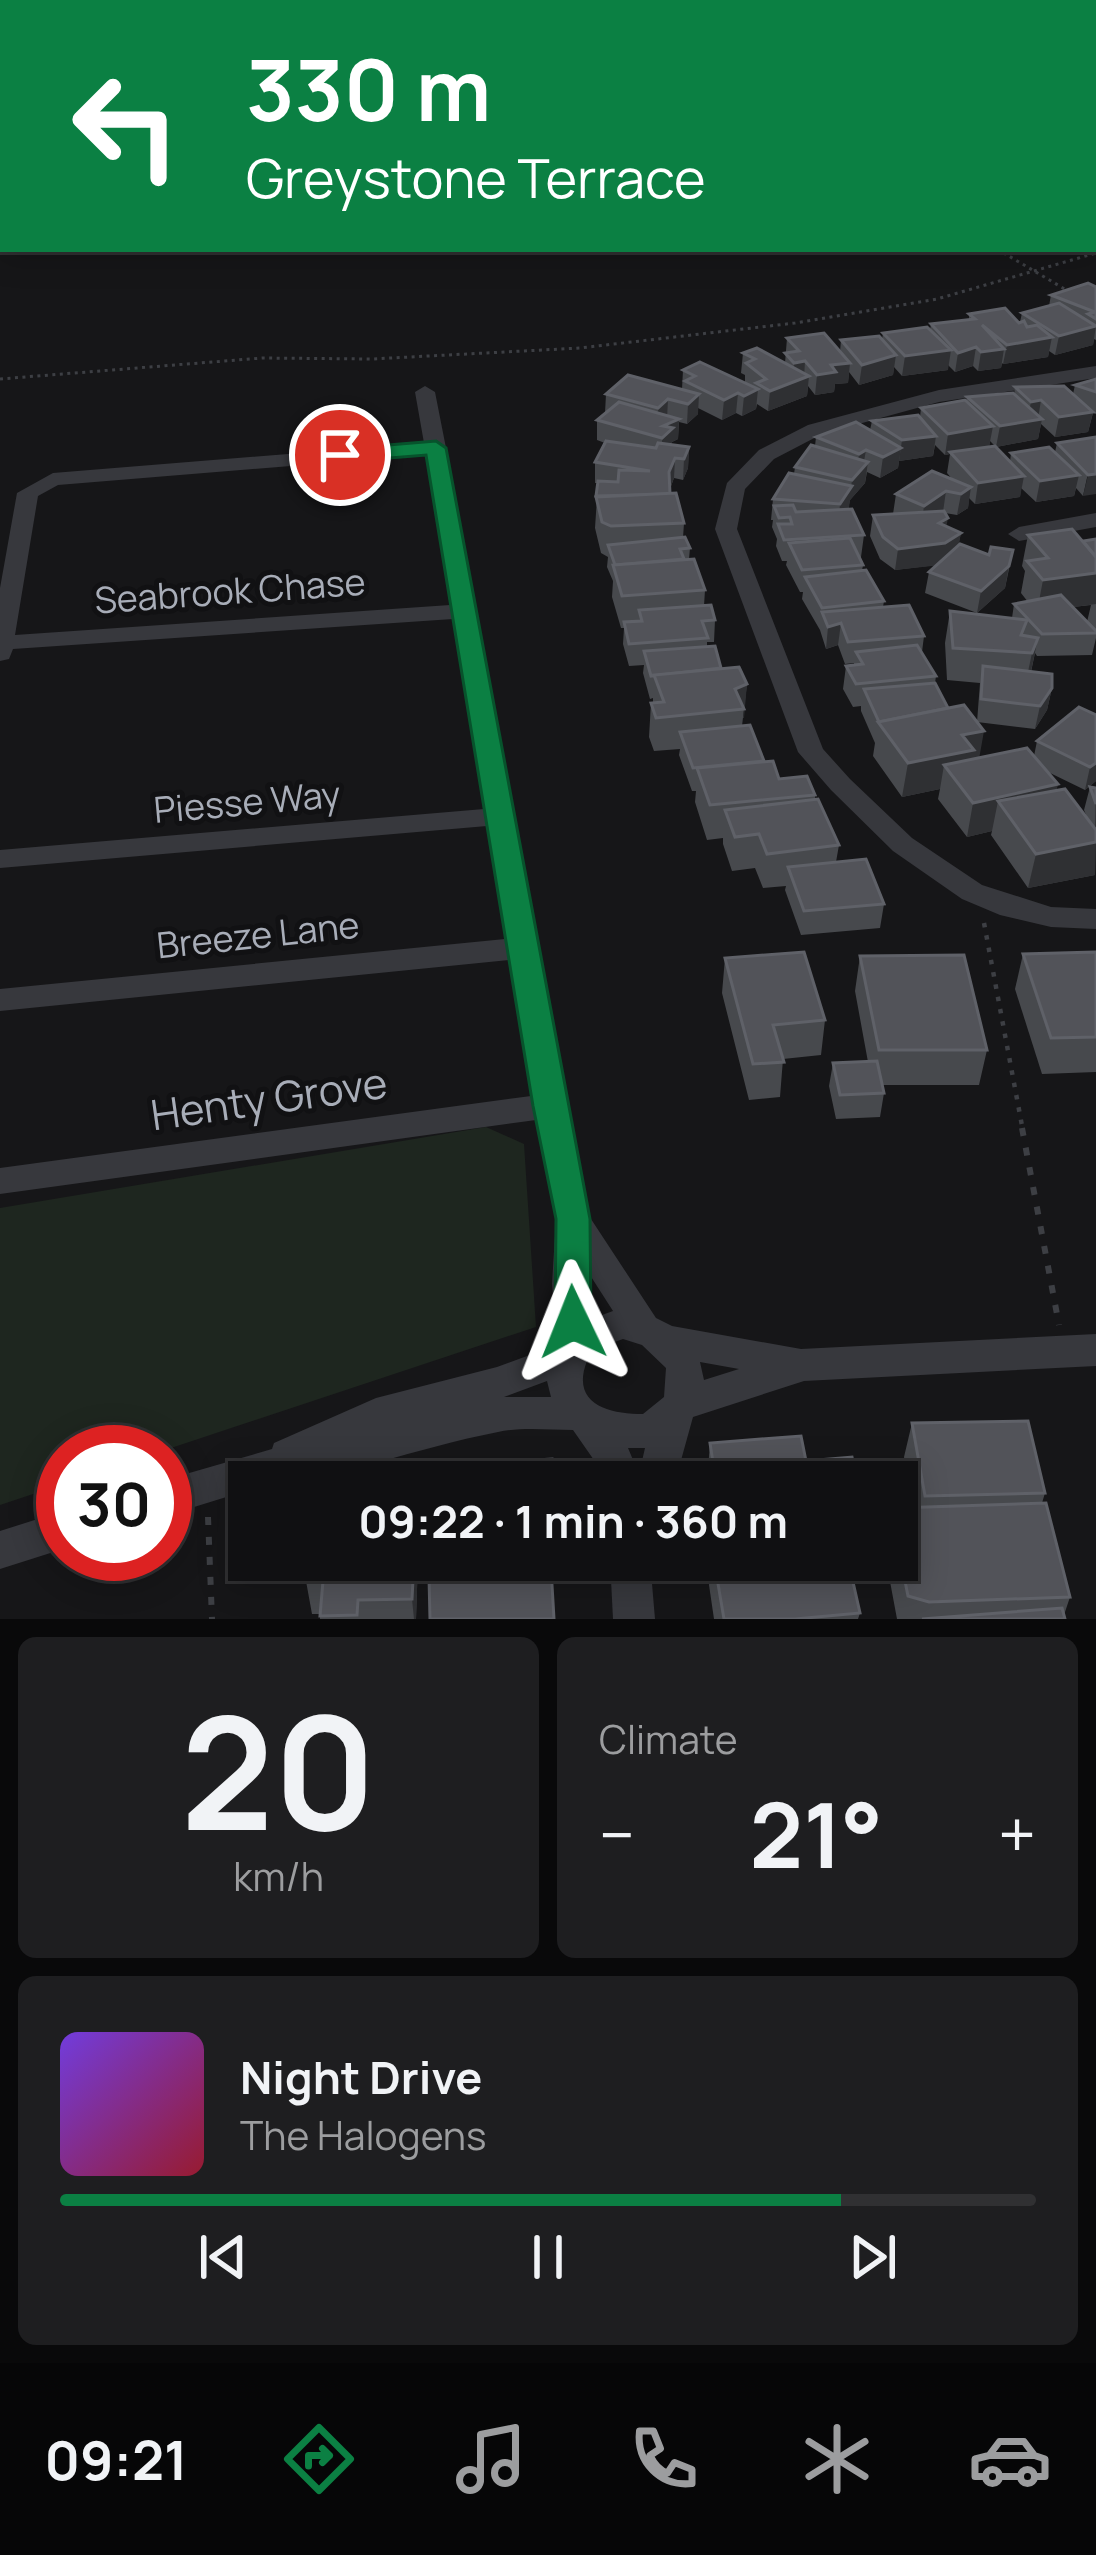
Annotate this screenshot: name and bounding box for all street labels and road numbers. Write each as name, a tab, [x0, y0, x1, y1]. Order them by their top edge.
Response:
street label: Seabrook Chase	[93, 557, 367, 624]
street label: Piesse Way	[152, 769, 342, 834]
street label: Breeze Lane	[154, 900, 362, 969]
street label: Henty Grove	[147, 1053, 391, 1143]

